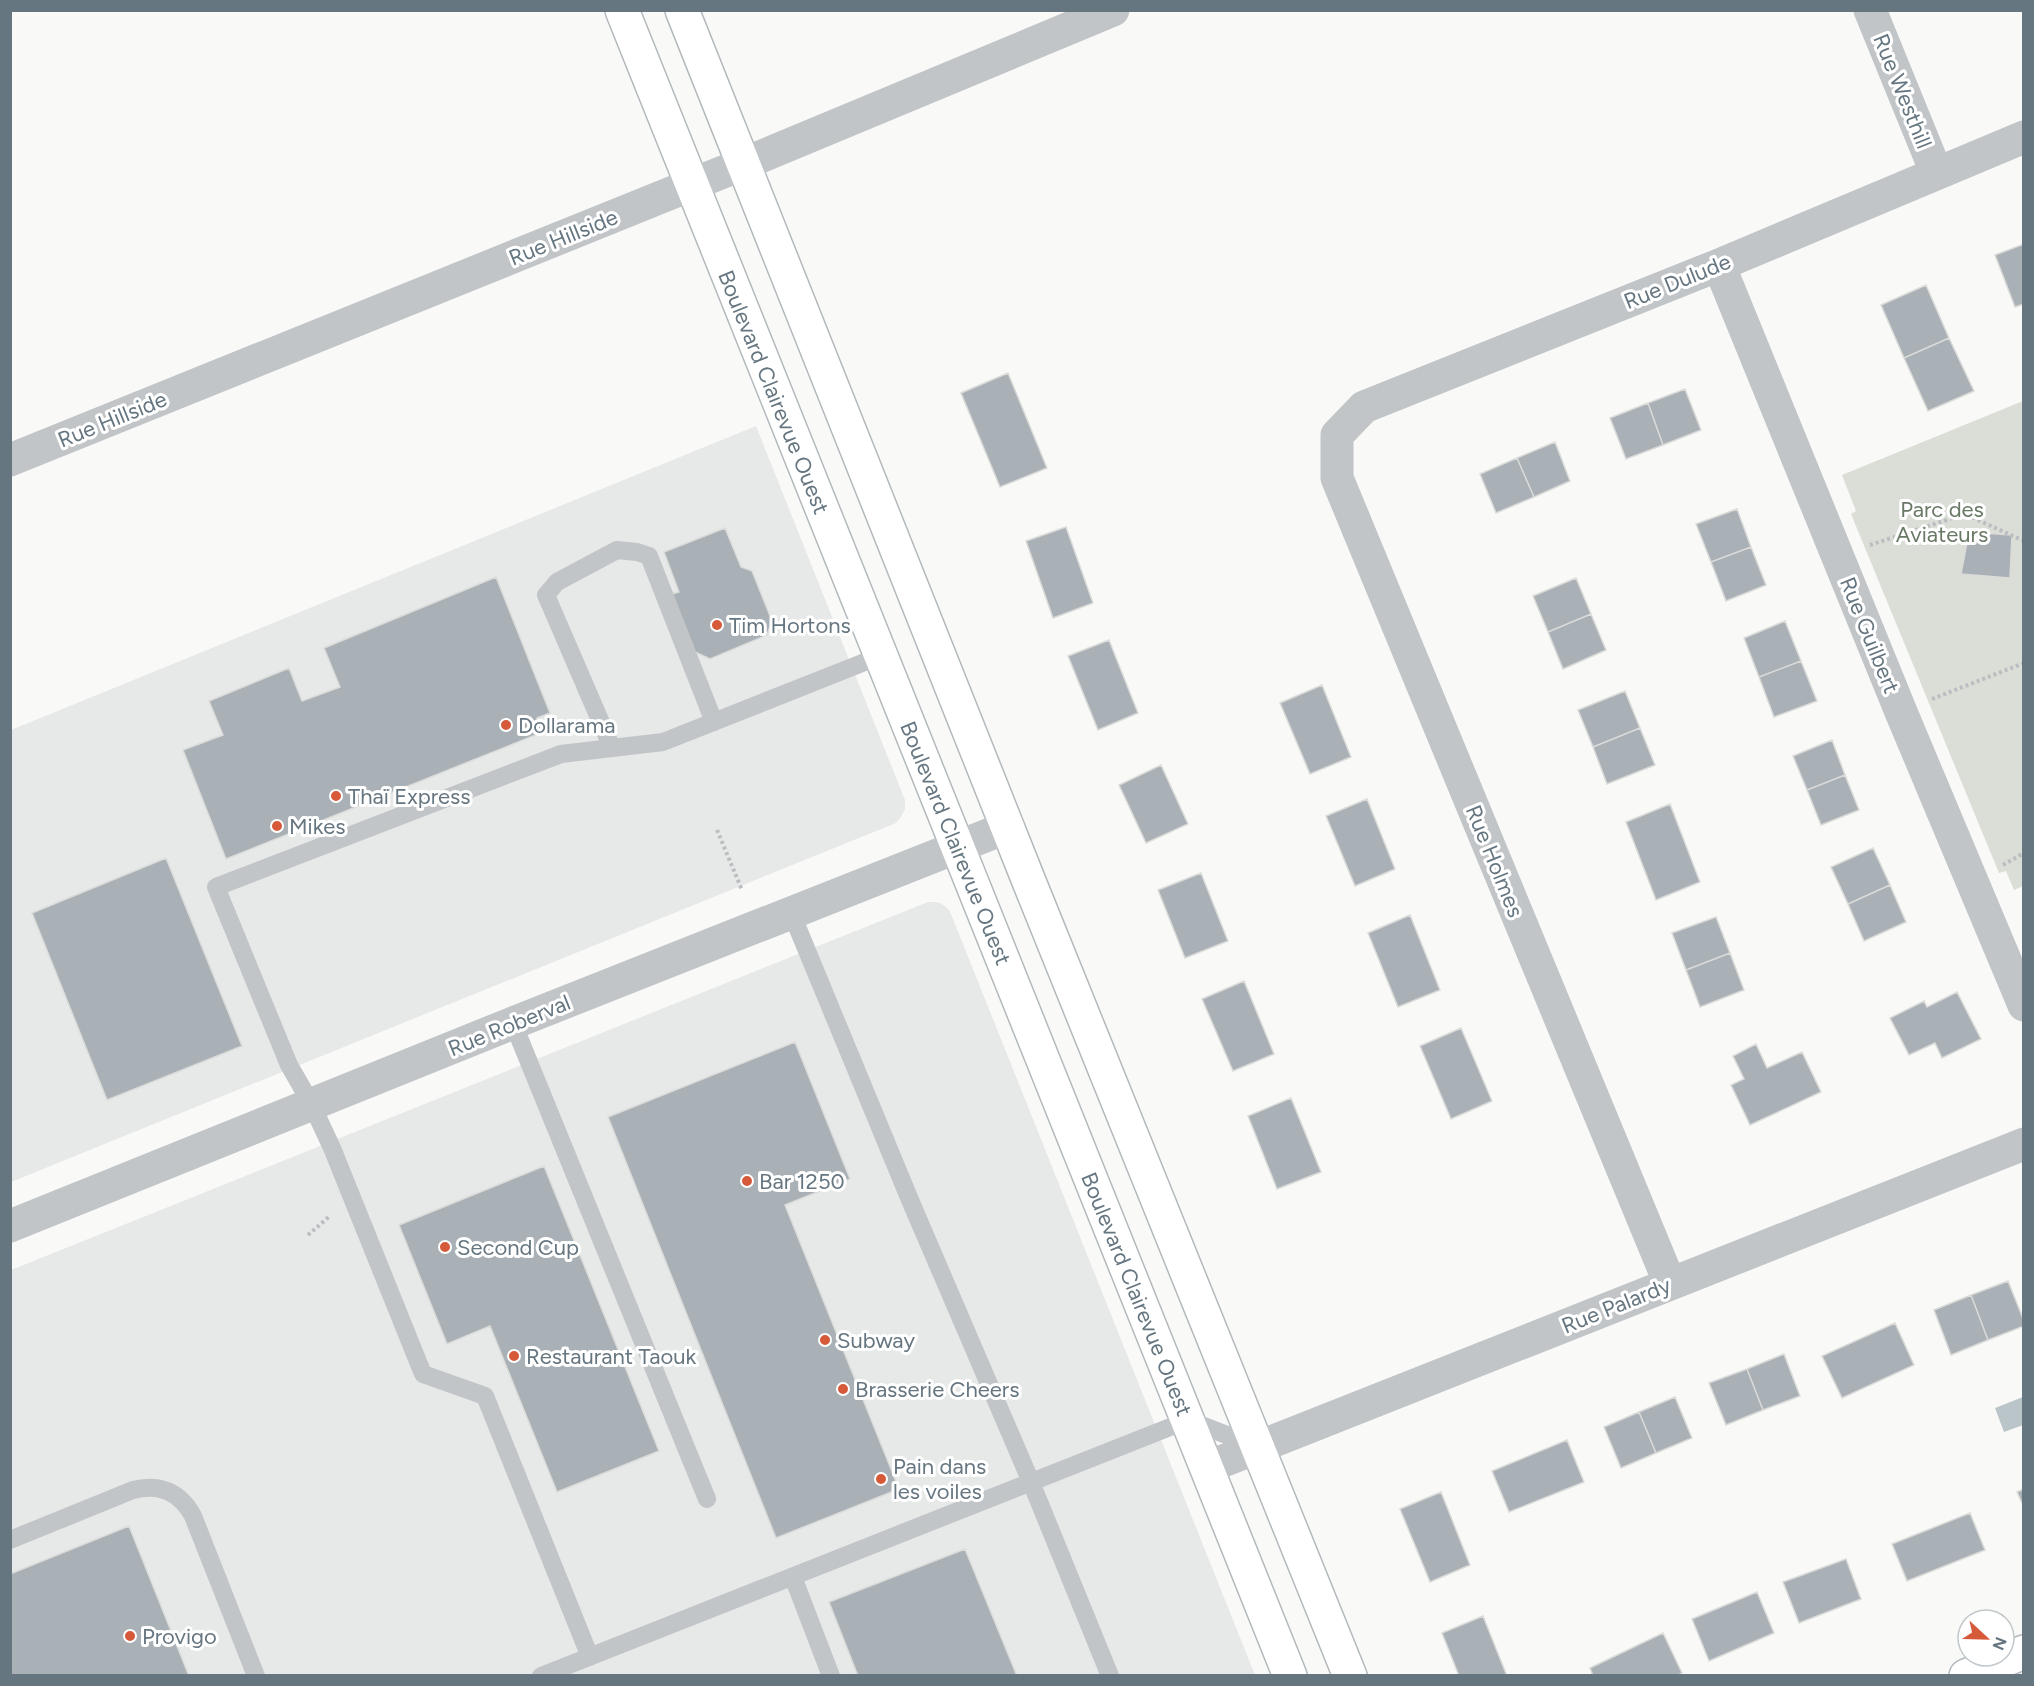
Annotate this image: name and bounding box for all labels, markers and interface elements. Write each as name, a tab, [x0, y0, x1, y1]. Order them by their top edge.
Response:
street label: Rue Westhill	[1867, 30, 1938, 153]
street label: Rue Hillside	[505, 203, 622, 272]
street label: Rue Dulude	[1620, 248, 1735, 315]
street label: Boulevard Clairevue Ouest	[712, 266, 835, 518]
street label: Rue Hillside	[54, 385, 171, 454]
park label: Parc des Aviateurs	[1896, 496, 1988, 548]
street label: Rue Guilbert	[1834, 573, 1905, 697]
place label: Tim Hortons	[729, 612, 851, 639]
marker: Tim Hortons	[710, 618, 724, 632]
place label: Dollarama	[518, 712, 615, 739]
street label: Boulevard Clairevue Ouest	[894, 717, 1017, 969]
marker: Dollarama	[499, 718, 513, 732]
place label: Thaï Express	[348, 783, 471, 810]
marker: Thaï Express	[329, 789, 343, 803]
street label: Rue Holmes	[1460, 801, 1529, 921]
place label: Mikes	[289, 813, 345, 840]
marker: Mikes	[270, 819, 284, 833]
street label: Rue Roberval	[444, 989, 574, 1062]
place label: Bar 1250	[759, 1168, 845, 1195]
street label: Boulevard Clairevue Ouest	[1075, 1168, 1198, 1420]
marker: Bar 1250	[740, 1174, 754, 1188]
place label: Second Cup	[457, 1234, 579, 1261]
marker: Second Cup	[438, 1240, 452, 1254]
street label: Rue Palardy	[1558, 1271, 1675, 1340]
place label: Subway	[837, 1327, 915, 1354]
marker: Subway	[818, 1333, 832, 1347]
place label: Restaurant Taouk	[526, 1343, 697, 1370]
marker: Restaurant Taouk	[507, 1349, 521, 1363]
place label: Brasserie Cheers	[855, 1376, 1019, 1403]
marker: Brasserie Cheers	[836, 1382, 850, 1396]
place label: Pain dans les voiles	[893, 1453, 986, 1505]
marker: Pain dans les voiles	[874, 1472, 888, 1486]
north arrow	[1956, 1608, 2016, 1668]
place label: Provigo	[142, 1623, 217, 1650]
marker: Provigo	[123, 1629, 137, 1643]
text: N	[1988, 1634, 2011, 1653]

